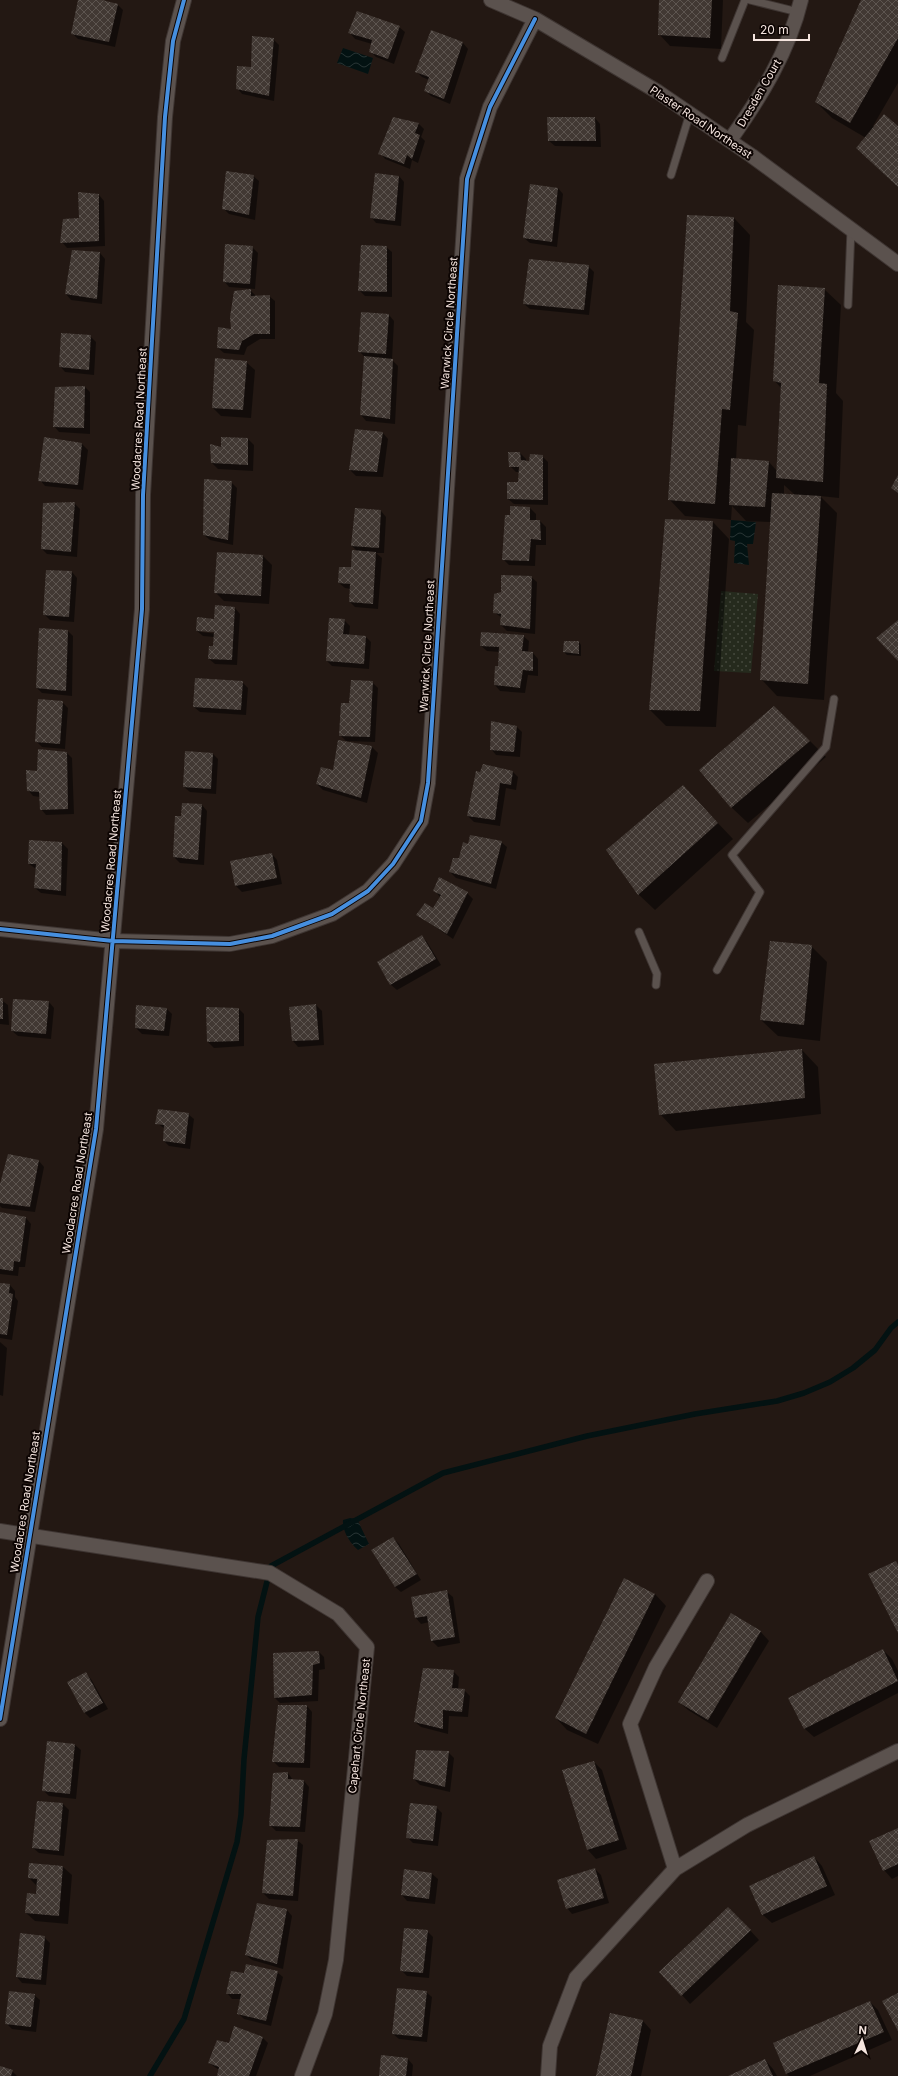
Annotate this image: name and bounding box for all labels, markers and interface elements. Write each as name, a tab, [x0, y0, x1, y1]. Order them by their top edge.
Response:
scale bar	[754, 16, 809, 42]
text: 20 m	[760, 22, 789, 37]
street label: Dresden Court	[734, 56, 784, 129]
street label: Plaster Road Northeast	[647, 83, 755, 162]
street label: Warwick Circle Northeast	[437, 256, 461, 389]
street label: Woodacres Road Northeast	[128, 347, 150, 491]
street label: Warwick Circle Northeast	[417, 579, 437, 712]
street label: Woodacres Road Northeast	[98, 789, 124, 933]
street label: Woodacres Road Northeast	[59, 1111, 95, 1255]
street label: Woodacres Road Northeast	[7, 1430, 43, 1574]
street label: Capehart Circle Northeast	[345, 1657, 373, 1794]
north arrow	[842, 2020, 882, 2060]
text: N	[858, 2023, 867, 2037]

